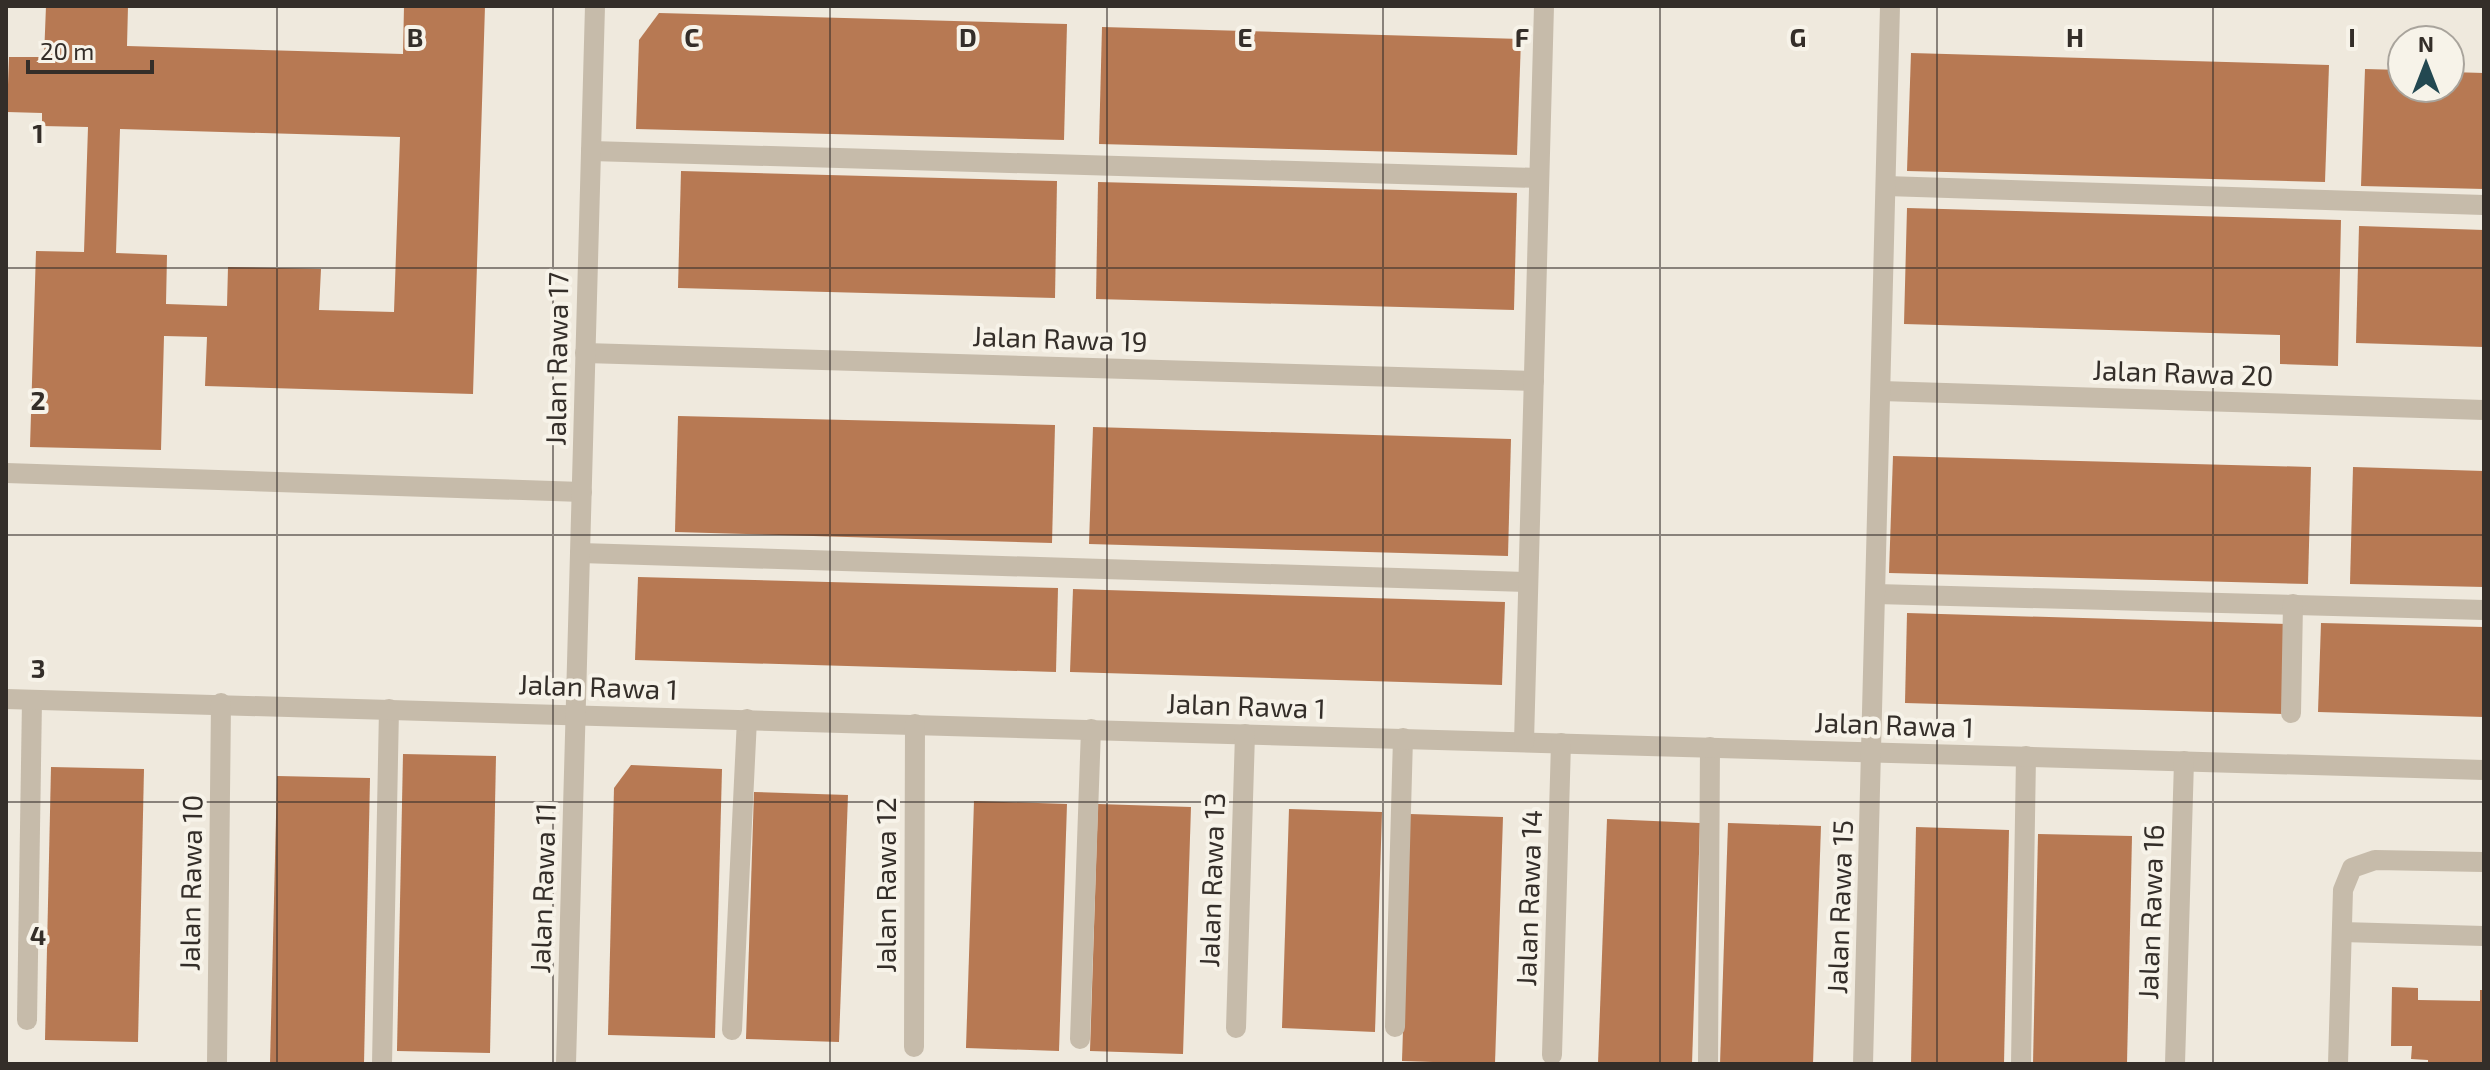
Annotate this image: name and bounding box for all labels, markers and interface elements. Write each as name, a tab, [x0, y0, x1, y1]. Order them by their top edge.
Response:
text: B	[407, 21, 423, 52]
text: C	[684, 21, 700, 52]
text: D	[959, 21, 977, 52]
text: E	[1237, 21, 1253, 52]
text: F	[1515, 21, 1529, 52]
text: G	[1790, 21, 1806, 52]
text: H	[2066, 21, 2084, 52]
text: I	[2348, 21, 2356, 52]
scale bar	[28, 24, 152, 74]
north arrow	[2386, 24, 2466, 104]
text: N	[2418, 30, 2434, 56]
text: 20 m	[40, 36, 94, 65]
text: 1	[32, 117, 44, 148]
street label: Jalan Rawa 17	[537, 272, 575, 446]
street label: Jalan Rawa 19	[972, 318, 1148, 358]
street label: Jalan Rawa 20	[2092, 352, 2274, 392]
text: 2	[30, 384, 46, 415]
text: 3	[31, 652, 45, 683]
street label: Jalan Rawa 1	[518, 666, 678, 706]
street label: Jalan Rawa 1	[1166, 685, 1326, 725]
street label: Jalan Rawa 1	[1814, 704, 1974, 744]
street label: Jalan Rawa 13	[1191, 792, 1231, 968]
street label: Jalan Rawa 10	[171, 794, 209, 971]
street label: Jalan Rawa 12	[868, 797, 902, 973]
street label: Jalan Rawa 11	[522, 802, 562, 974]
street label: Jalan Rawa 14	[1508, 809, 1548, 987]
street label: Jalan Rawa 15	[1819, 819, 1859, 995]
street label: Jalan Rawa 16	[2130, 824, 2170, 1000]
text: 4	[30, 919, 46, 950]

